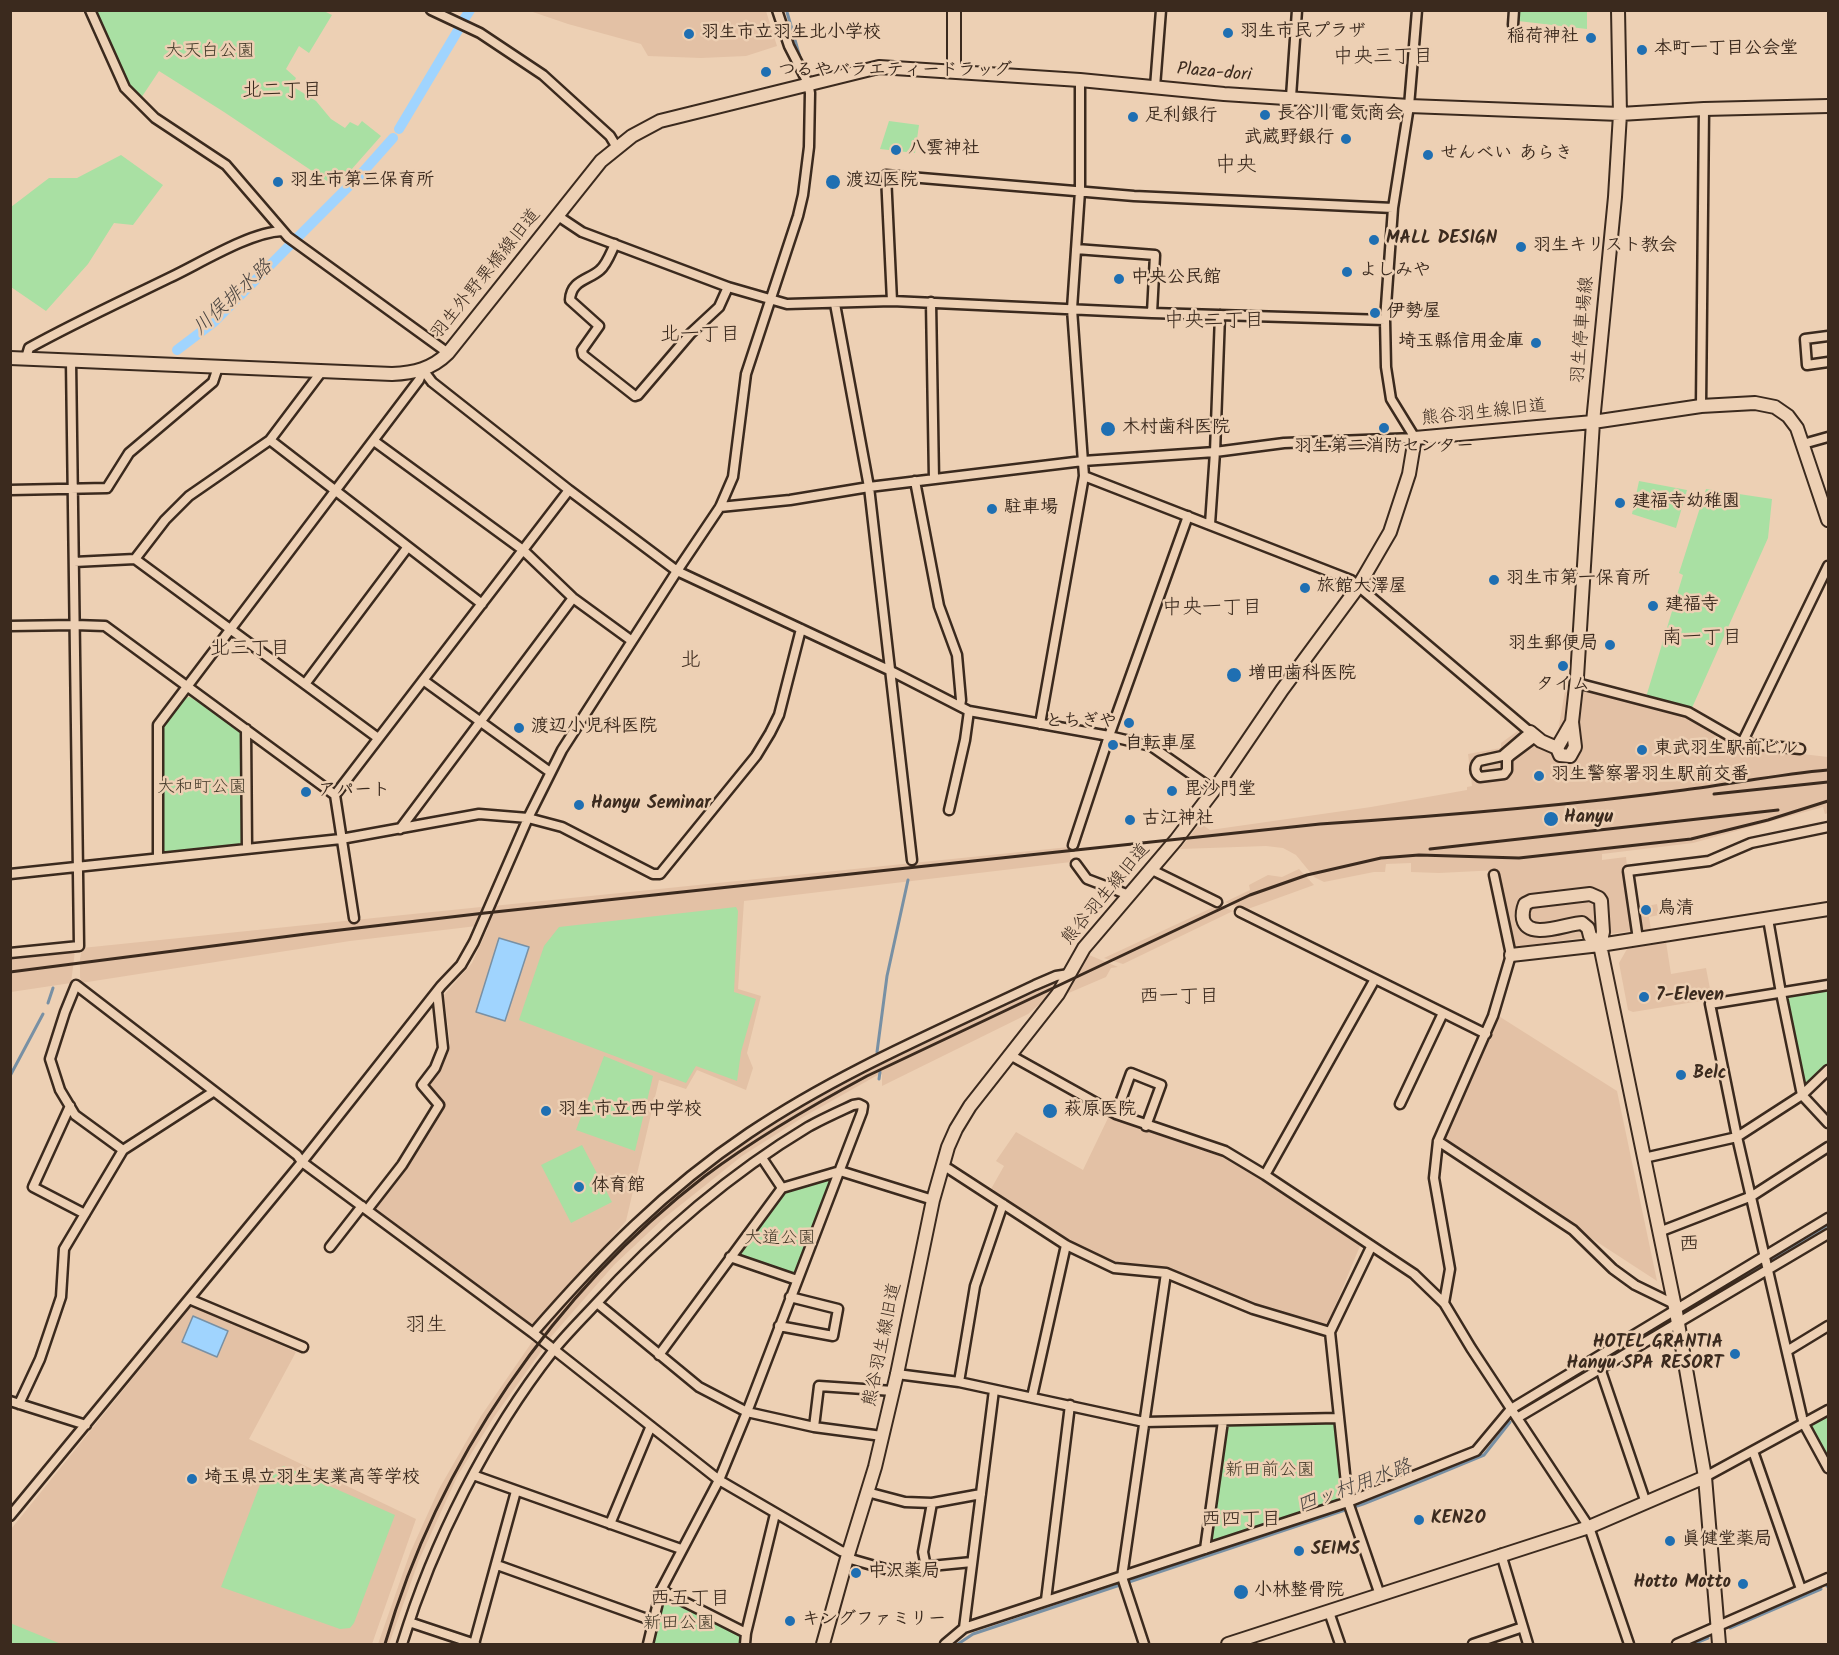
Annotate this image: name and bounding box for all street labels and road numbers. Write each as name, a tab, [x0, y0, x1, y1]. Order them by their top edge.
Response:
street label: Plaza-dori	[1176, 60, 1252, 88]
street label: 羽生外野栗橋線旧道	[428, 205, 546, 345]
street label: 羽生停車場線	[1569, 275, 1599, 385]
street label: 熊谷羽生線旧道	[1420, 397, 1548, 431]
street label: 熊谷羽生線旧道	[1058, 840, 1156, 950]
street label: 熊谷羽生線旧道	[860, 1281, 908, 1409]

